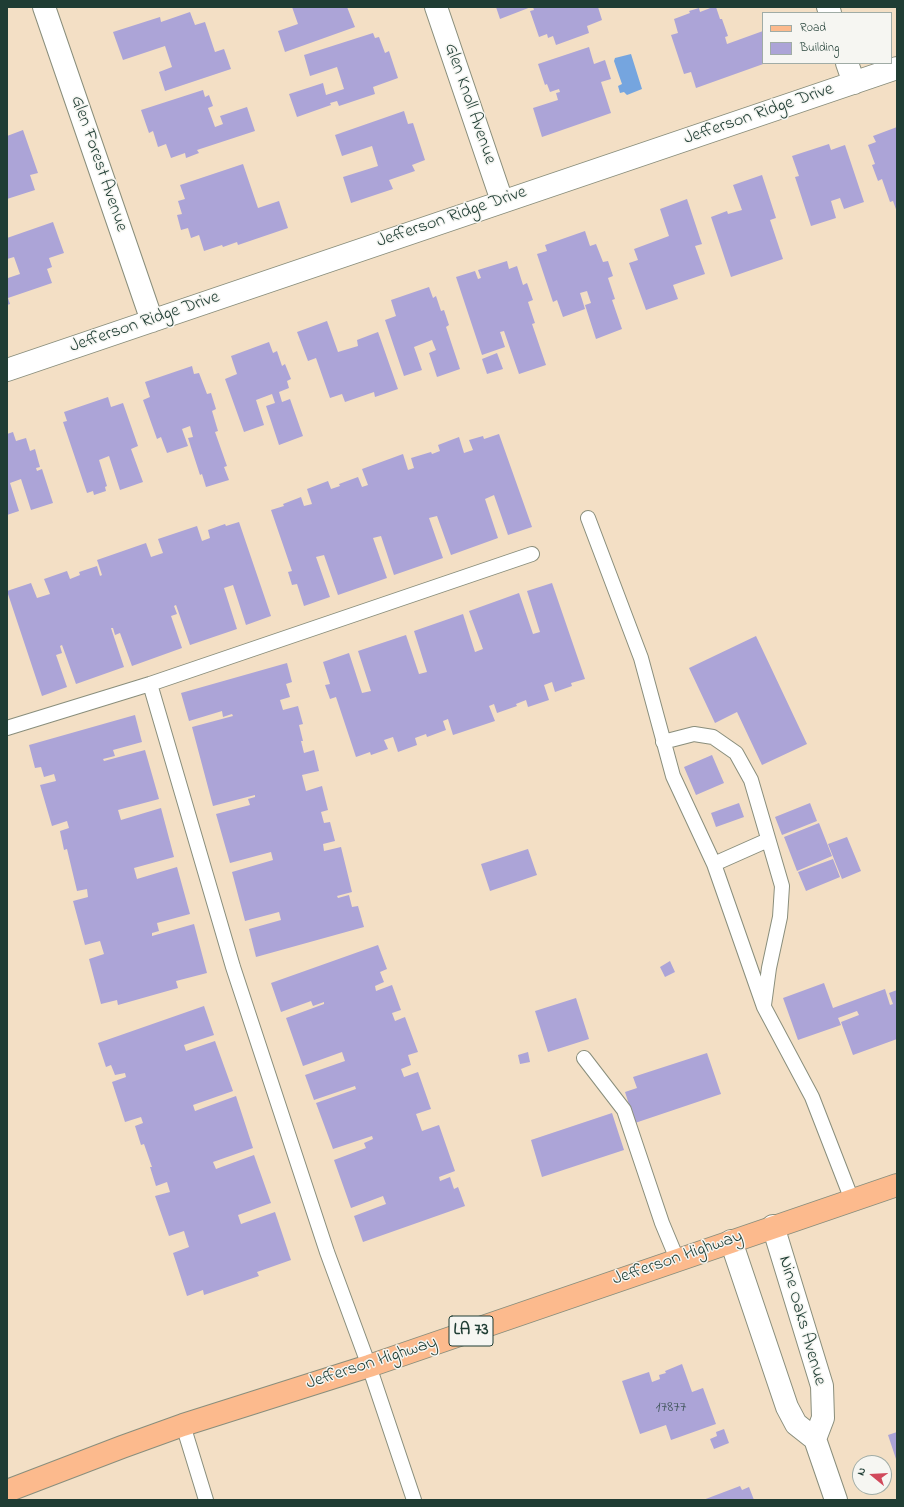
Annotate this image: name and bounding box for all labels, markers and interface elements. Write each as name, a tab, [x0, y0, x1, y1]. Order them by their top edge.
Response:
legend	[762, 12, 892, 64]
text: Road	[800, 19, 826, 37]
text: Building	[800, 39, 839, 57]
street label: Glen Knoll Avenue	[438, 41, 500, 167]
street label: Jefferson Ridge Drive	[681, 79, 837, 151]
street label: Glen Forest Avenue	[65, 93, 131, 235]
street label: Jefferson Ridge Drive	[374, 182, 530, 254]
street label: Jefferson Ridge Drive	[67, 287, 223, 359]
street label: Jefferson Highway	[610, 1227, 746, 1291]
street label: Nine Oaks Avenue	[772, 1254, 830, 1388]
road number: LA 73	[449, 1316, 493, 1346]
street label: Jefferson Highway	[304, 1333, 440, 1395]
house number: 17877	[656, 1398, 686, 1418]
north arrow	[852, 1455, 892, 1495]
text: N	[853, 1466, 870, 1478]

